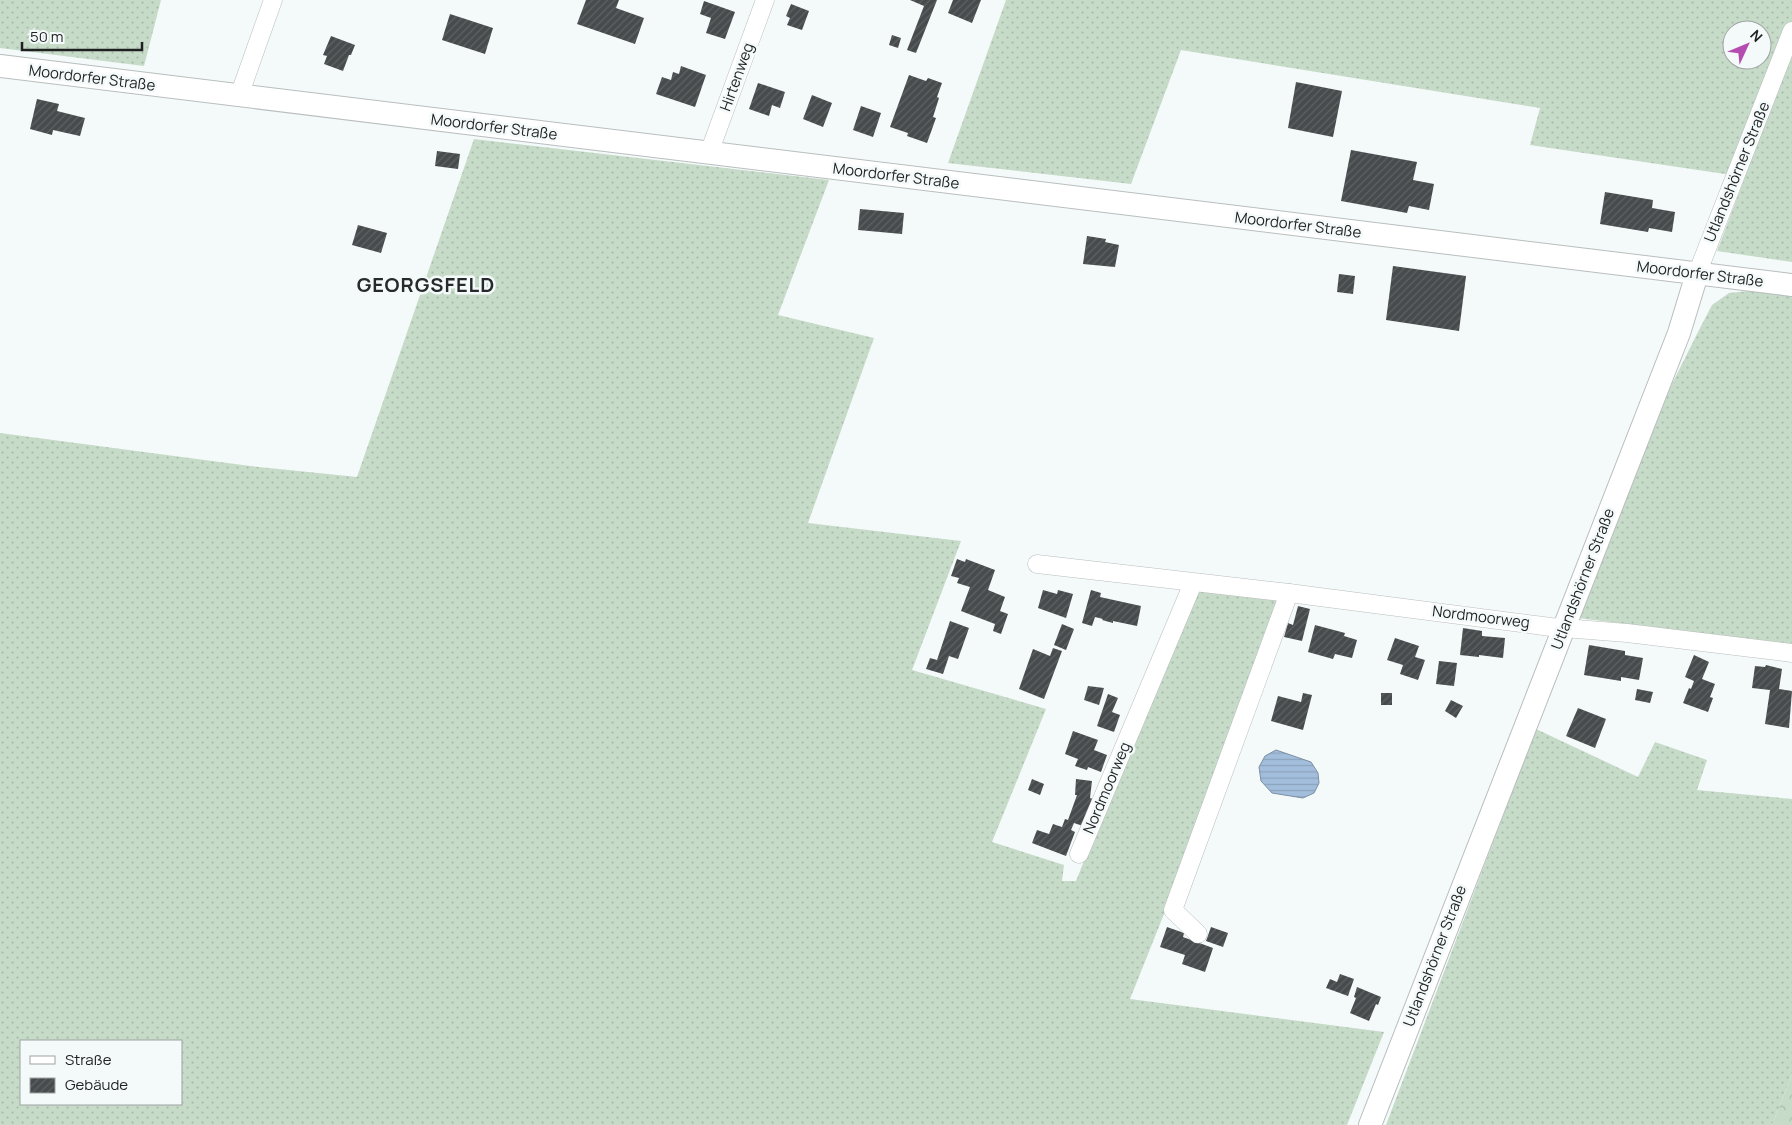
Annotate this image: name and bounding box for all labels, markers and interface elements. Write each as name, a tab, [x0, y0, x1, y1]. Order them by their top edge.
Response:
scale bar	[22, 20, 142, 52]
north arrow	[1722, 20, 1772, 70]
text: N	[1746, 25, 1767, 46]
text: 50 m	[30, 26, 64, 47]
street label: Hirtenweg	[714, 40, 759, 114]
street label: Moordorfer Straße	[28, 59, 157, 96]
street label: Utlandshörner Straße	[1699, 98, 1774, 245]
street label: Moordorfer Straße	[430, 108, 559, 145]
street label: Moordorfer Straße	[832, 157, 961, 194]
street label: Moordorfer Straße	[1234, 206, 1363, 243]
street label: Moordorfer Straße	[1636, 255, 1765, 292]
district label: GEORGSFELD	[357, 271, 495, 298]
street label: Utlandshörner Straße	[1546, 505, 1619, 652]
street label: Nordmoorweg	[1431, 600, 1531, 633]
street label: Nordmoorweg	[1078, 739, 1135, 837]
street label: Utlandshörner Straße	[1398, 882, 1471, 1029]
legend	[20, 1040, 182, 1105]
text: Straße	[65, 1049, 112, 1070]
text: Gebäude	[65, 1074, 128, 1095]

